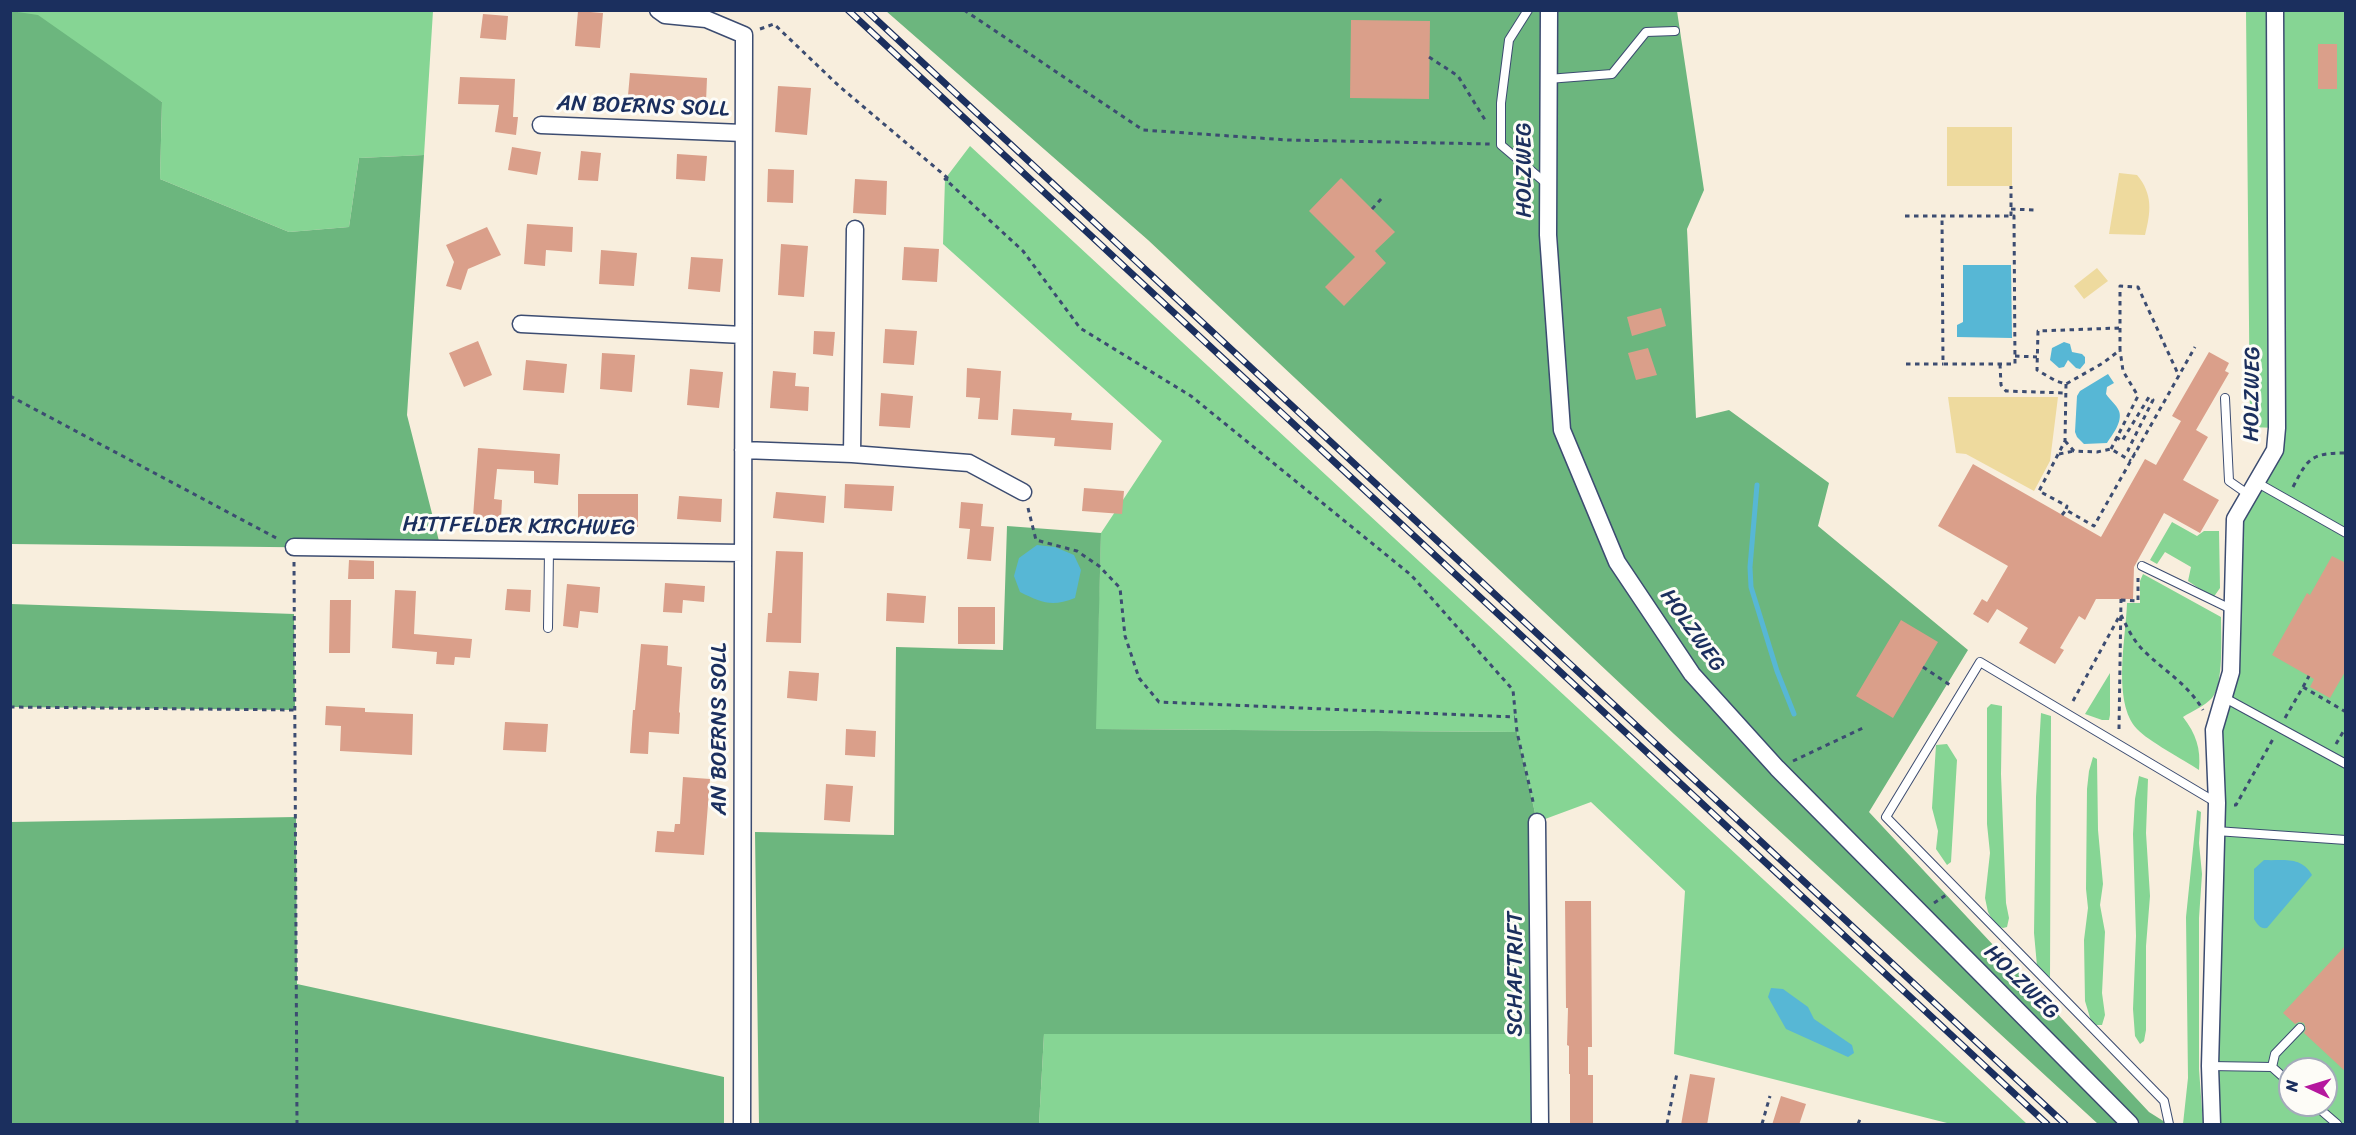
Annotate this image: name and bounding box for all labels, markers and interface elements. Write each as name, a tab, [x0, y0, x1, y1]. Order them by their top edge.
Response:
street label: AN BOERNS SOLL	[556, 91, 730, 123]
street label: HOLZWEG	[1512, 122, 1538, 218]
street label: HOLZWEG	[2239, 346, 2267, 442]
street label: HITTFELDER KIRCHWEG	[402, 512, 636, 542]
street label: HOLZWEG	[1654, 584, 1730, 678]
street label: AN BOERNS SOLL	[707, 643, 733, 815]
street label: SCHAFTRIFT	[1503, 912, 1529, 1036]
street label: HOLZWEG	[1978, 940, 2064, 1026]
north arrow	[2278, 1057, 2338, 1117]
text: N	[2277, 1079, 2306, 1092]

